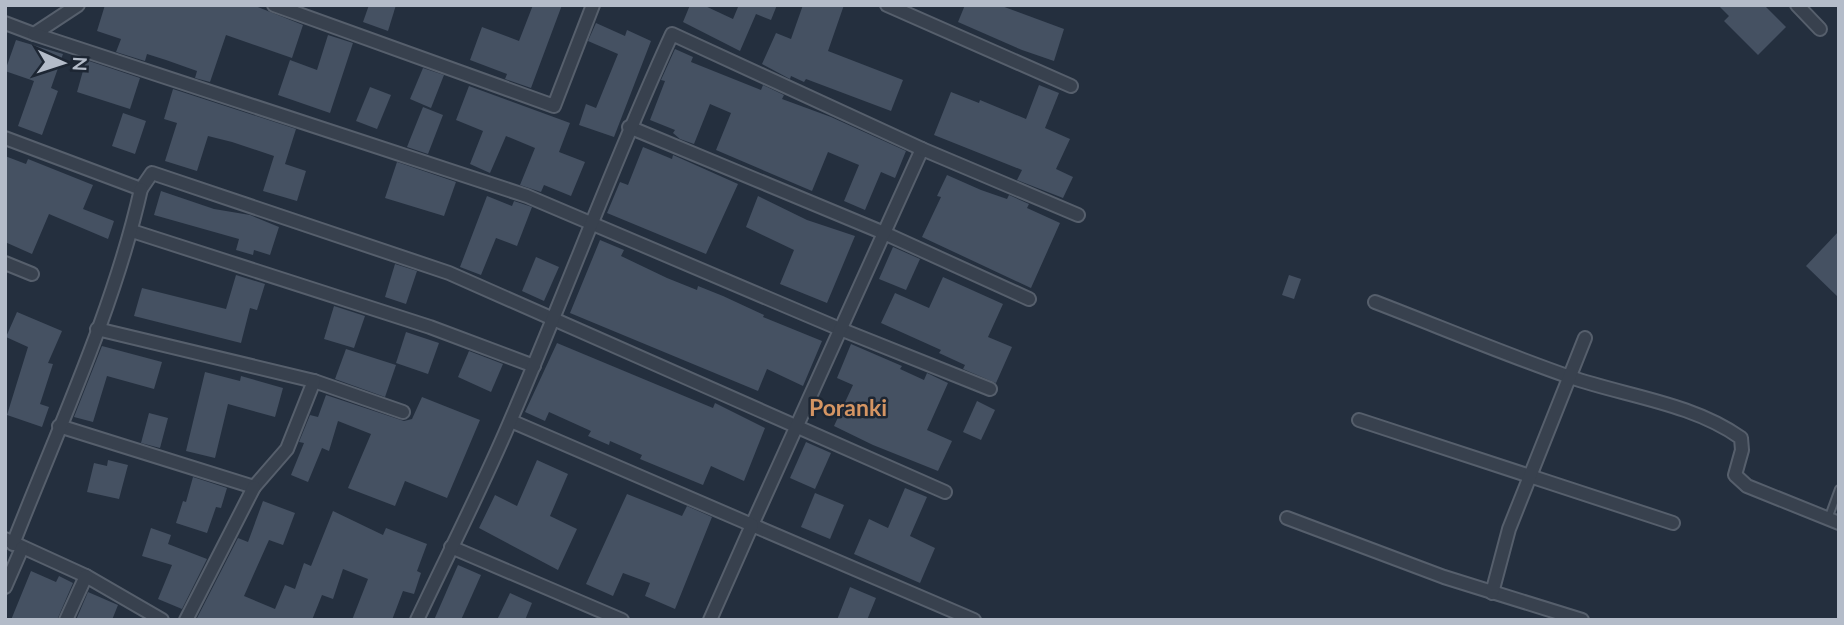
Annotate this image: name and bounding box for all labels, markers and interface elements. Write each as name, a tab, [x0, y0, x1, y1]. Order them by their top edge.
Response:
north arrow	[28, 28, 98, 98]
text: N	[69, 56, 92, 72]
district label: Poranki	[809, 393, 887, 421]

